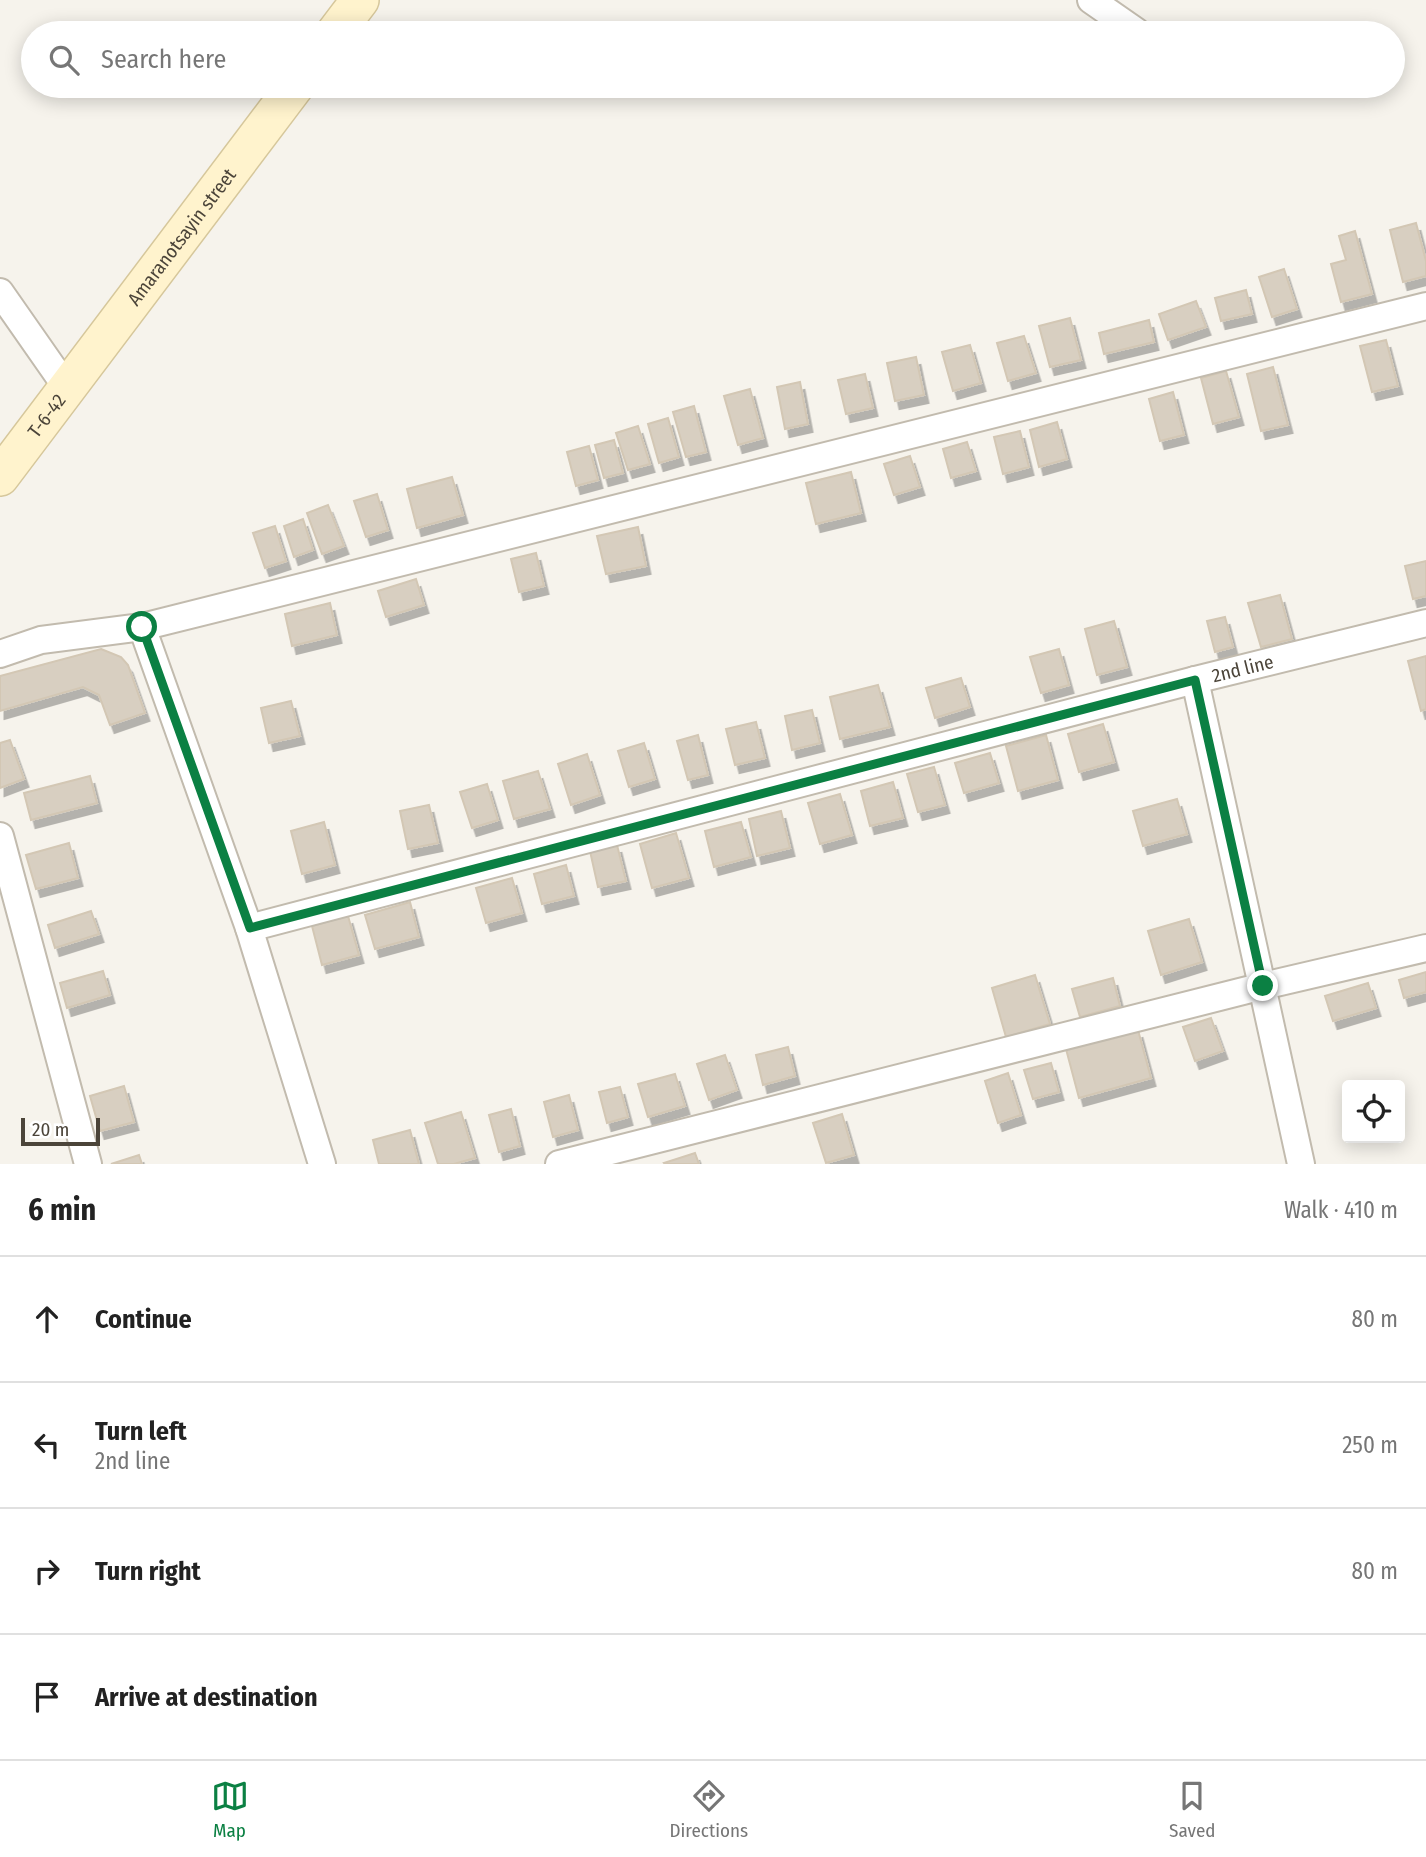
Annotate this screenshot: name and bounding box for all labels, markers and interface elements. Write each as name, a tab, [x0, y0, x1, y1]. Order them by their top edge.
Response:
search box	[21, 21, 1405, 98]
icon: search	[45, 41, 83, 79]
text: Search here	[101, 44, 226, 75]
street label: Amaranotsayin street	[122, 163, 241, 310]
street label: T-6-42	[23, 389, 70, 442]
route start	[126, 611, 157, 642]
street label: 2nd line	[1210, 650, 1276, 687]
route end	[1247, 970, 1278, 1001]
map controls	[1342, 1080, 1405, 1143]
button: locate	[1342, 1080, 1405, 1143]
scale bar	[21, 1115, 100, 1147]
text: 20 m	[32, 1118, 69, 1141]
text: 6 min	[28, 1192, 96, 1228]
text: Walk · 410 m	[1284, 1196, 1398, 1224]
icon: ahead	[28, 1300, 66, 1338]
text: Continue	[95, 1304, 192, 1335]
text: 80 m	[1351, 1305, 1398, 1333]
text: Turn left	[95, 1416, 187, 1447]
icon: left	[28, 1426, 66, 1464]
text: 250 m	[1342, 1431, 1398, 1459]
text: 2nd line	[95, 1447, 170, 1475]
icon: right	[28, 1552, 66, 1590]
text: Turn right	[95, 1556, 201, 1587]
text: 80 m	[1351, 1557, 1398, 1585]
icon: arrive	[28, 1678, 66, 1716]
text: Arrive at destination	[95, 1682, 318, 1713]
tab: Map	[211, 1777, 249, 1842]
tab: Directions	[670, 1777, 748, 1842]
tab: Saved	[1169, 1777, 1215, 1842]

